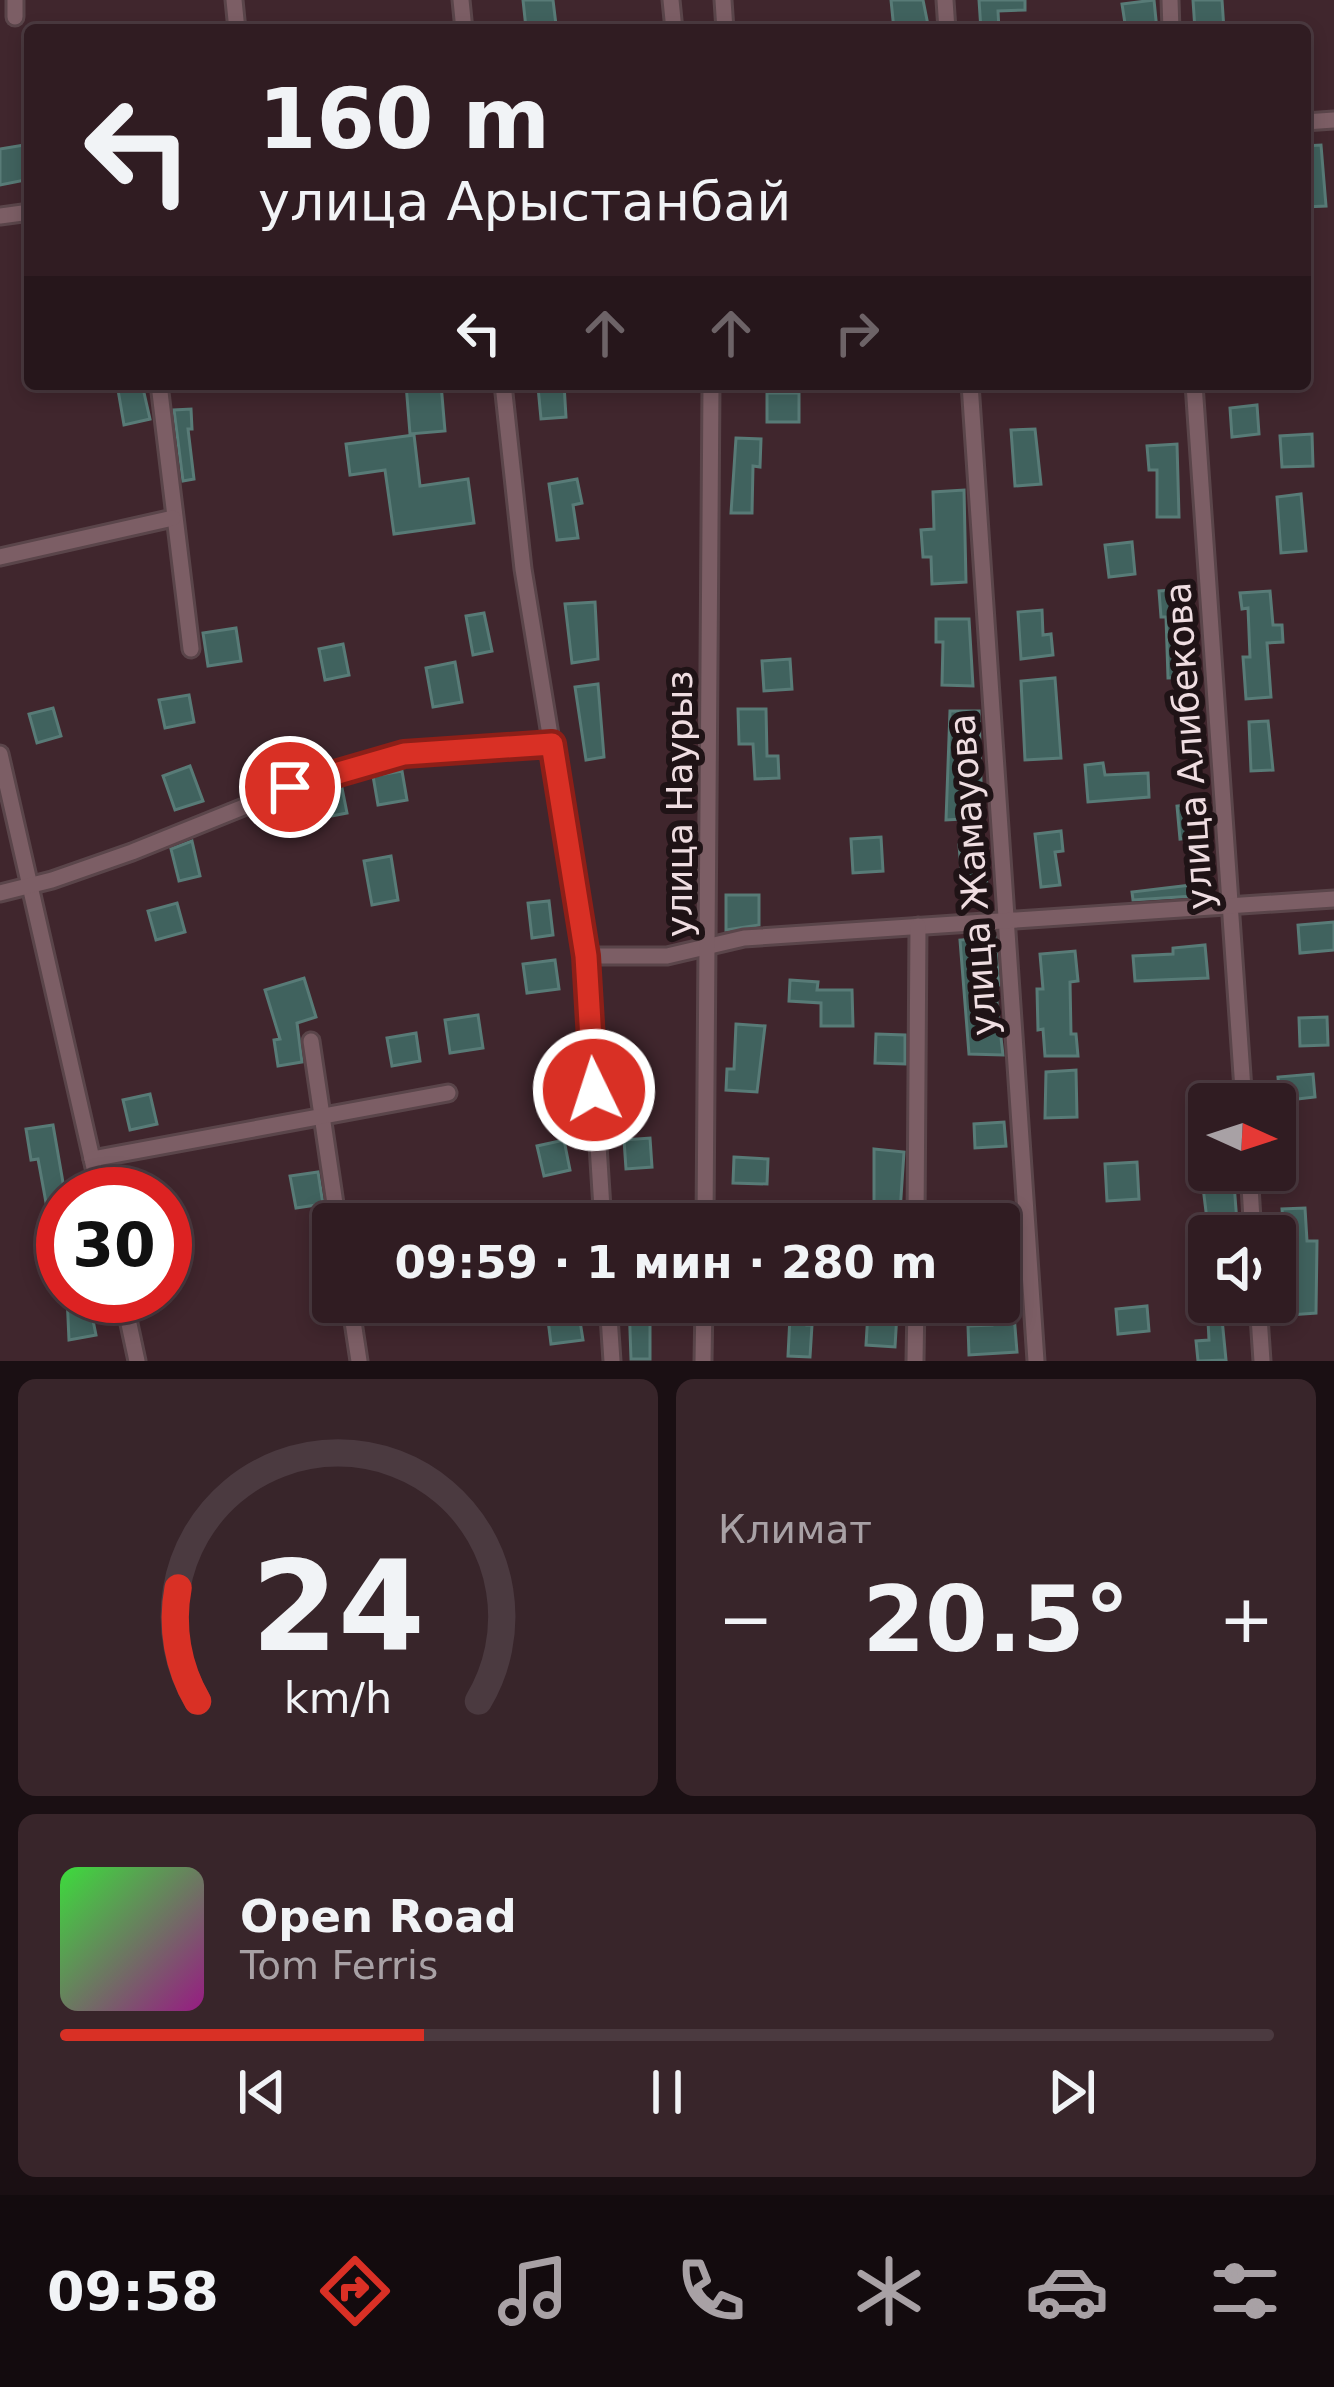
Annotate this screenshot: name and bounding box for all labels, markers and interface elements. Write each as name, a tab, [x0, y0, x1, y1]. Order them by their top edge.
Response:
text: 160 m	[258, 70, 550, 168]
icon: left	[60, 72, 216, 228]
text: улица Арыстанбай	[258, 170, 791, 233]
icon: left	[446, 300, 512, 366]
icon: ahead	[572, 300, 638, 366]
icon: ahead	[698, 300, 764, 366]
icon: right	[824, 300, 890, 366]
street label: улица Алибекова	[1157, 581, 1221, 911]
street label: улица Наурыз	[659, 671, 700, 937]
street label: улица Жамауова	[941, 713, 1005, 1037]
pin	[239, 736, 341, 838]
icon: arrive	[257, 754, 323, 820]
position arrow	[531, 1027, 657, 1153]
north arrow	[1188, 1083, 1296, 1191]
map controls	[1188, 1083, 1296, 1323]
speed limit sign: 30	[36, 1167, 192, 1323]
button: sound	[1188, 1215, 1296, 1323]
text: 09:59 · 1 мин · 280 m	[395, 1236, 937, 1289]
text: Климат	[718, 1507, 872, 1552]
text: 24	[251, 1534, 425, 1679]
text: 20.5°	[862, 1567, 1130, 1672]
text: −	[718, 1581, 773, 1658]
text: +	[1219, 1581, 1274, 1658]
text: km/h	[284, 1672, 392, 1722]
text: Open Road	[240, 1890, 517, 1943]
text: Tom Ferris	[240, 1943, 438, 1988]
icon: previous	[229, 2059, 295, 2125]
icon: pause	[634, 2059, 700, 2125]
icon: next	[1039, 2059, 1105, 2125]
icon: directions	[313, 2249, 397, 2333]
icon: music	[491, 2249, 575, 2333]
icon: phone	[669, 2249, 753, 2333]
icon: climate	[847, 2249, 931, 2333]
icon: car	[1025, 2249, 1109, 2333]
icon: filters	[1203, 2249, 1287, 2333]
text: 09:58	[47, 2260, 219, 2323]

